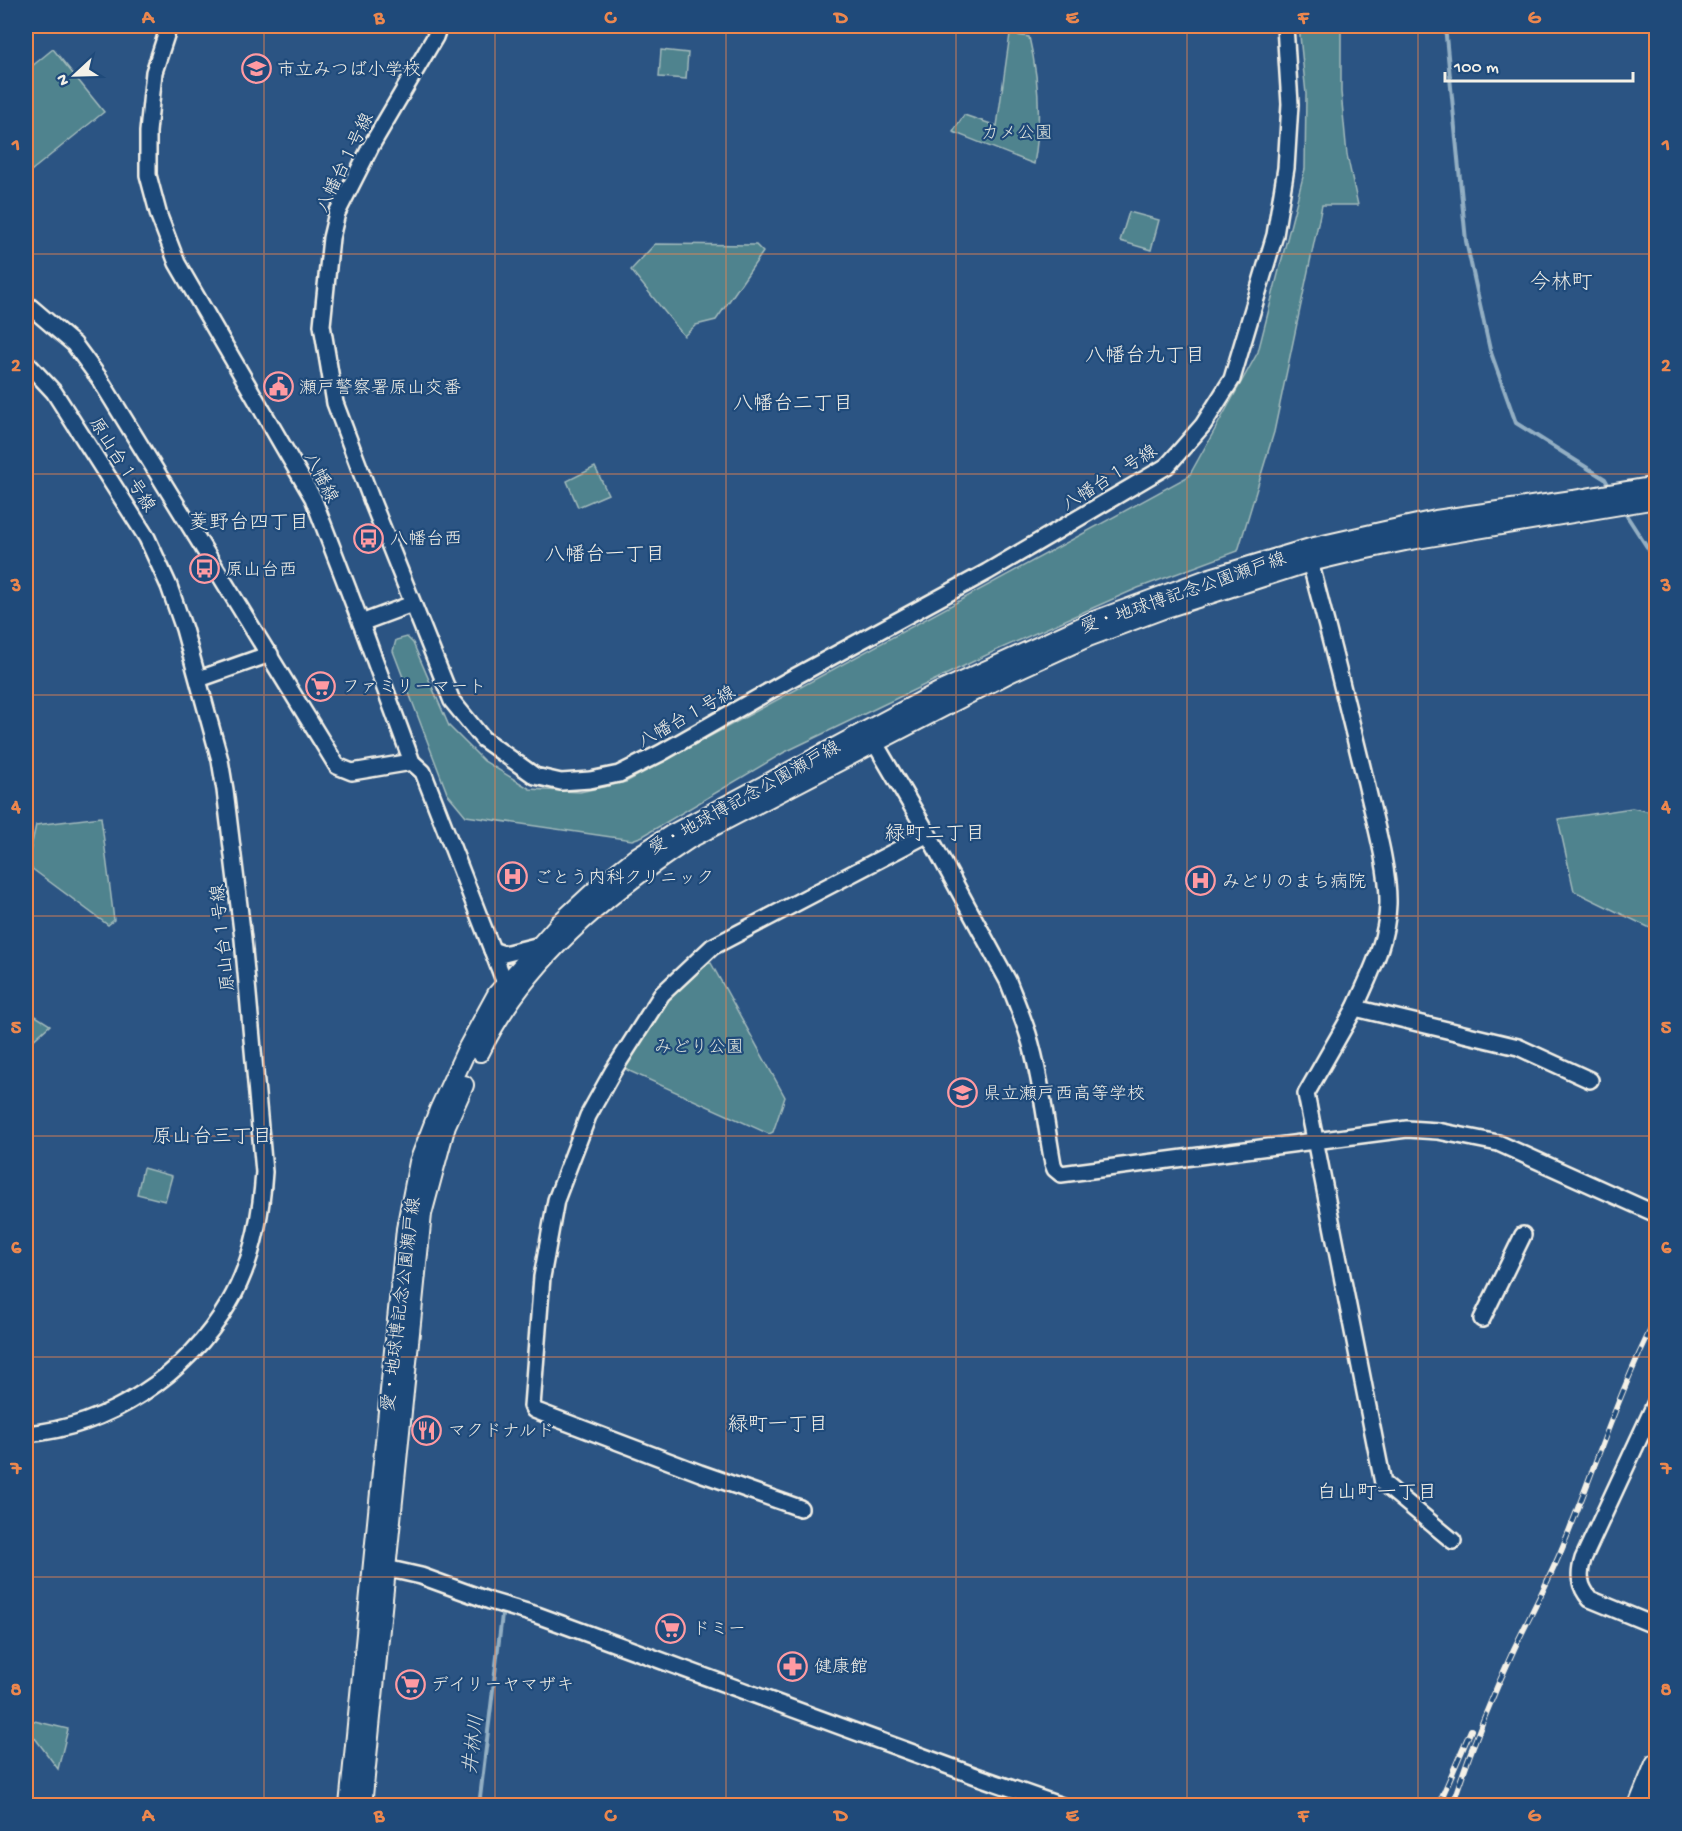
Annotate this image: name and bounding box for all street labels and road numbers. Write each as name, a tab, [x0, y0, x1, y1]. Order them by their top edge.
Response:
street label: 八幡台１号線	[312, 110, 379, 216]
street label: 原山台１号線	[83, 413, 159, 517]
street label: 八幡台１号線	[1058, 441, 1162, 517]
street label: 八幡線	[298, 449, 342, 507]
street label: 愛・地球博記念公園瀬戸線	[1078, 548, 1289, 639]
street label: 八幡台１号線	[634, 682, 740, 754]
street label: 愛・地球博記念公園瀬戸線	[645, 737, 845, 861]
street label: 原山台１号線	[207, 883, 241, 993]
street label: 愛・地球博記念公園瀬戸線	[378, 1196, 426, 1413]

